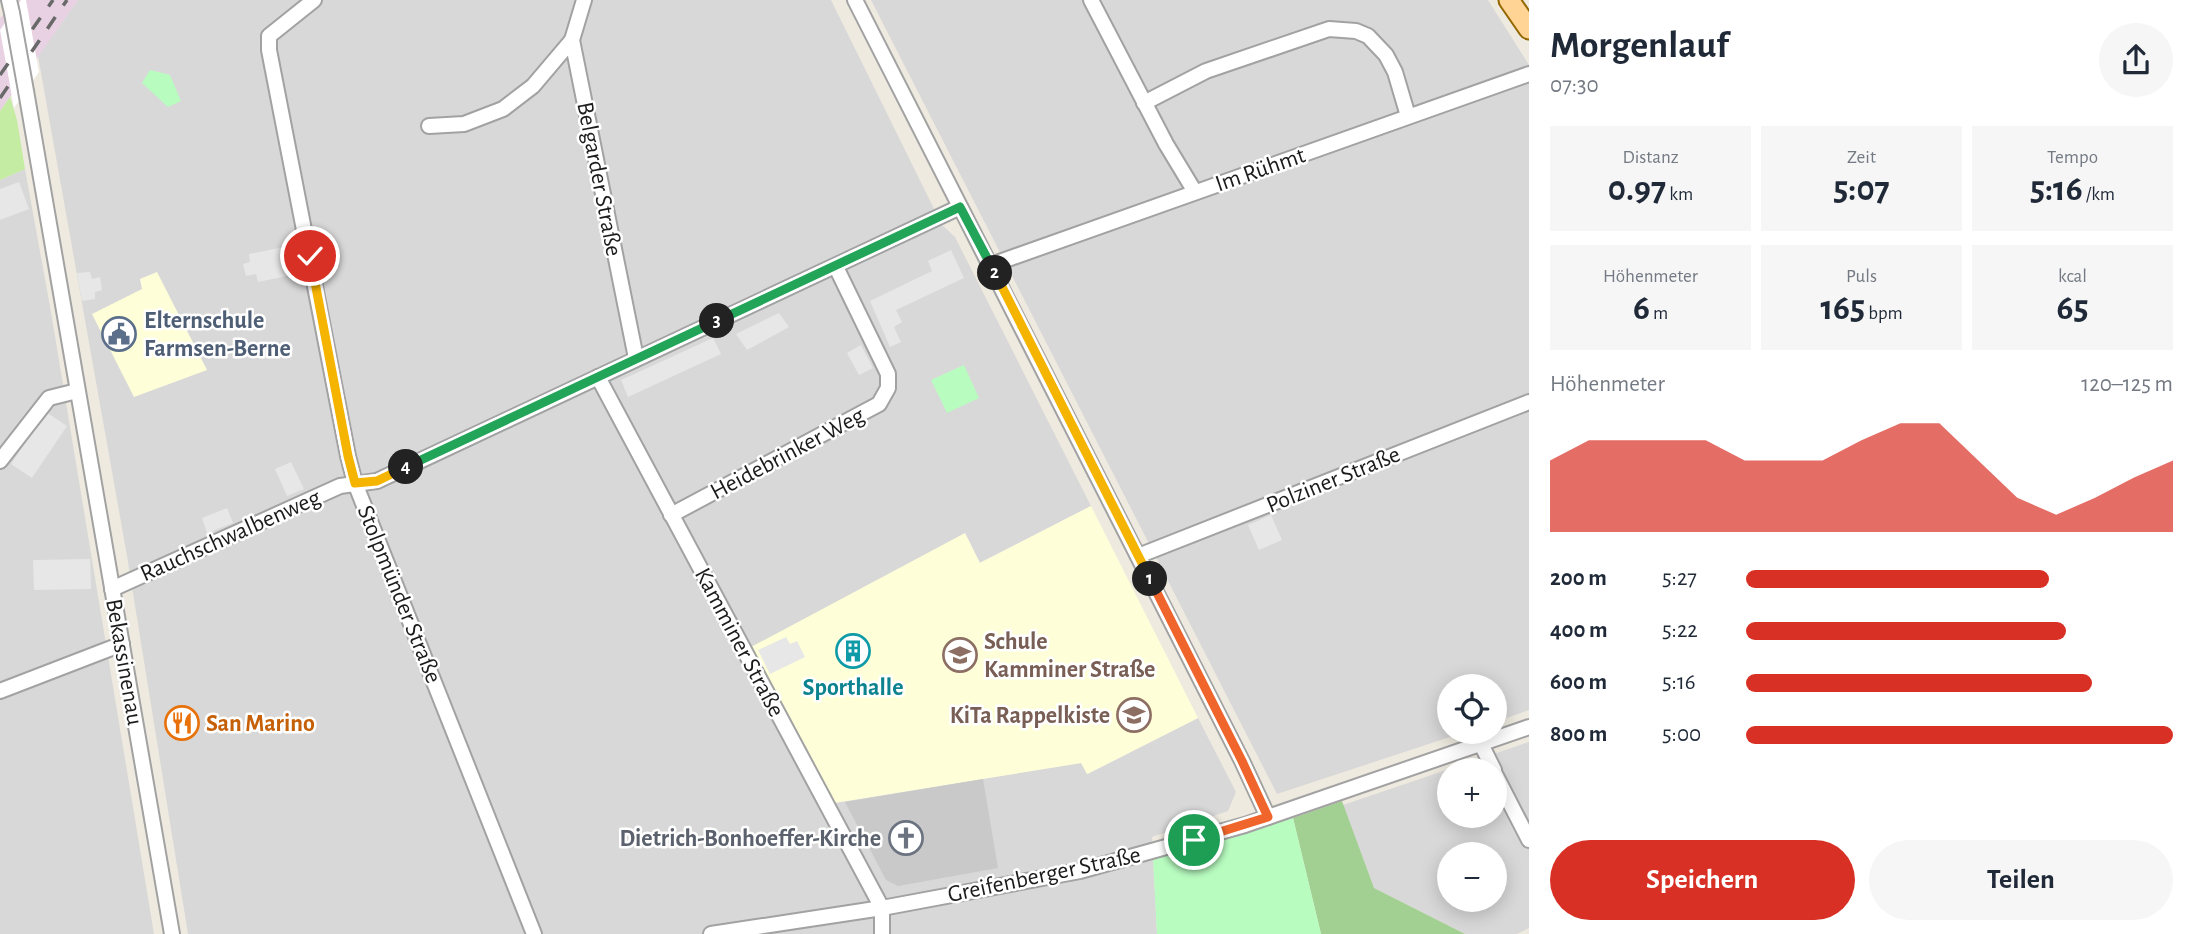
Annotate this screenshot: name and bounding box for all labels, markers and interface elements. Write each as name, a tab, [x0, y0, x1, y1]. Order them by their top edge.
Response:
button: share	[2099, 23, 2173, 97]
text: Morgenlauf	[1550, 27, 1728, 65]
text: 07:30	[1550, 74, 1599, 97]
street label: Belgarder Straße	[572, 100, 626, 258]
street label: Im Rühmt	[1212, 143, 1309, 197]
text: Distanz	[1622, 148, 1679, 167]
text: Zeit	[1847, 148, 1876, 167]
text: Tempo	[2047, 148, 2098, 167]
text: 0.97	[1608, 172, 1666, 207]
text: 5:07	[1833, 172, 1890, 207]
text: 5:16	[2030, 172, 2083, 207]
text: km	[1666, 185, 1693, 204]
text: /km	[2083, 185, 2115, 204]
pin	[280, 226, 340, 286]
icon: check	[291, 237, 329, 275]
pin: 2	[978, 256, 1012, 290]
text: 2	[990, 263, 999, 282]
text: Höhenmeter	[1603, 267, 1698, 286]
text: Puls	[1846, 267, 1877, 286]
text: kcal	[2058, 267, 2087, 286]
text: 6	[1633, 291, 1650, 326]
text: 165	[1820, 291, 1865, 326]
text: 65	[2056, 291, 2089, 326]
pin: 3	[700, 304, 734, 338]
text: m	[1650, 304, 1668, 323]
text: bpm	[1865, 304, 1903, 323]
place label: Elternschule Farmsen-Berne	[144, 309, 291, 361]
text: 3	[712, 311, 721, 330]
public building icon: Elternschule Farmsen-Berne	[100, 315, 138, 353]
text: Höhenmeter	[1550, 373, 1665, 396]
text: 120–125 m	[2081, 373, 2173, 396]
street label: Heidebrinker Weg	[707, 403, 869, 505]
street label: Polziner Straße	[1263, 442, 1404, 518]
pin: 4	[388, 449, 424, 484]
text: 4	[401, 457, 410, 476]
street label: Rauchschwalbenweg	[137, 485, 324, 586]
street label: Stolpmünder Straße	[353, 502, 446, 687]
pin: 1	[1132, 562, 1168, 596]
street label: Kamminer Straße	[690, 564, 788, 721]
text: 200 m	[1550, 567, 1607, 590]
text: 5:27	[1662, 567, 1697, 590]
text: 1	[1146, 569, 1153, 588]
street label: Bekassinenau	[101, 597, 147, 727]
text: 400 m	[1550, 619, 1608, 642]
text: 5:22	[1662, 619, 1698, 642]
place label: Schule Kamminer Straße	[984, 630, 1155, 682]
building icon: Sporthalle	[834, 632, 872, 670]
school or university icon: Schule Kamminer Straße	[941, 636, 979, 674]
text: 600 m	[1550, 671, 1607, 694]
text: 5:16	[1662, 671, 1696, 694]
map controls	[1437, 674, 1507, 912]
button: locate	[1437, 674, 1507, 744]
place label: Sporthalle	[803, 676, 903, 700]
school or university icon: KiTa Rappelkiste	[1115, 696, 1153, 734]
restaurant icon: San Marino	[163, 704, 201, 742]
place label: KiTa Rappelkiste	[950, 704, 1110, 728]
place label: San Marino	[206, 712, 315, 736]
text: 800 m	[1550, 723, 1607, 746]
text: 5:00	[1662, 723, 1701, 746]
button: +	[1437, 758, 1507, 828]
pin	[1164, 810, 1224, 870]
church icon: Dietrich-Bonhoeffer-Kirche	[887, 819, 925, 857]
icon: arrive	[1175, 821, 1213, 859]
place label: Dietrich-Bonhoeffer-Kirche	[619, 827, 881, 851]
button: Speichern	[1550, 840, 1855, 920]
button: Teilen	[1869, 840, 2173, 920]
button: −	[1437, 842, 1507, 912]
street label: Greifenberger Straße	[946, 843, 1143, 907]

